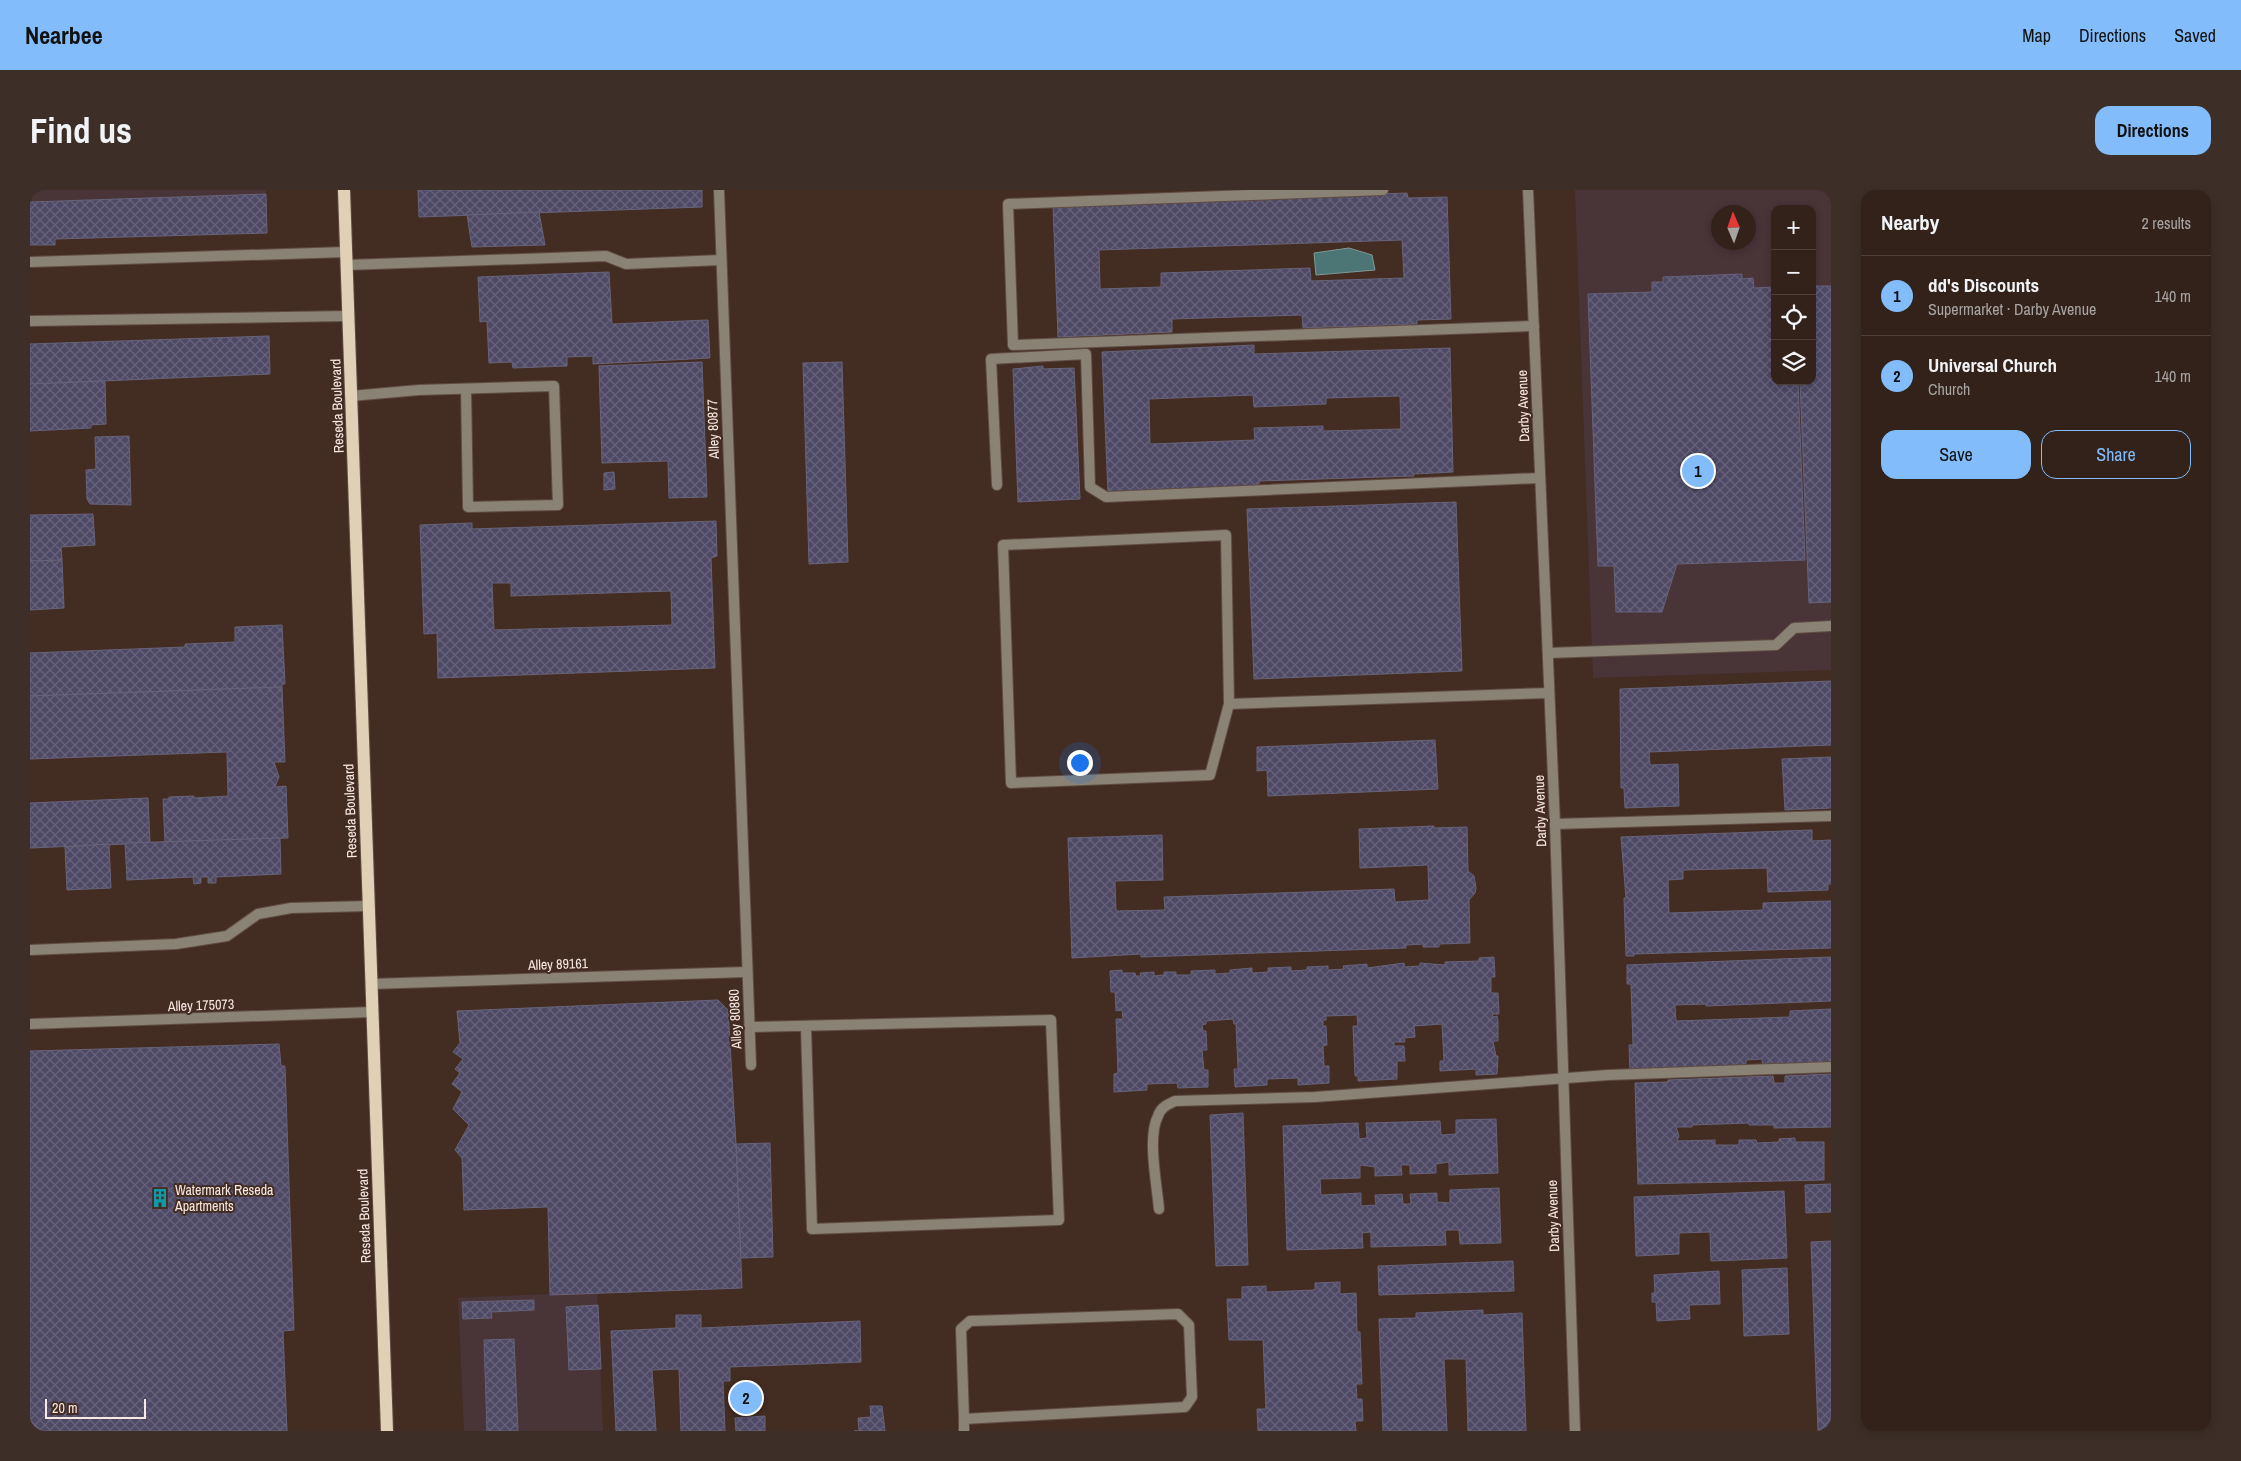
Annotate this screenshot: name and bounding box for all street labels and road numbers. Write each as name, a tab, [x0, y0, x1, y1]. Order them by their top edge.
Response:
street label: Reseda Boulevard	[326, 358, 348, 454]
street label: Darby Avenue	[1513, 370, 1533, 442]
street label: Alley 80877	[703, 399, 723, 460]
street label: Reseda Boulevard	[339, 763, 361, 859]
street label: Darby Avenue	[1530, 775, 1550, 847]
street label: Alley 89161	[527, 954, 589, 974]
street label: Alley 80880	[724, 989, 746, 1050]
street label: Alley 175073	[167, 995, 234, 1015]
street label: Reseda Boulevard	[353, 1168, 375, 1264]
street label: Darby Avenue	[1543, 1180, 1563, 1252]

